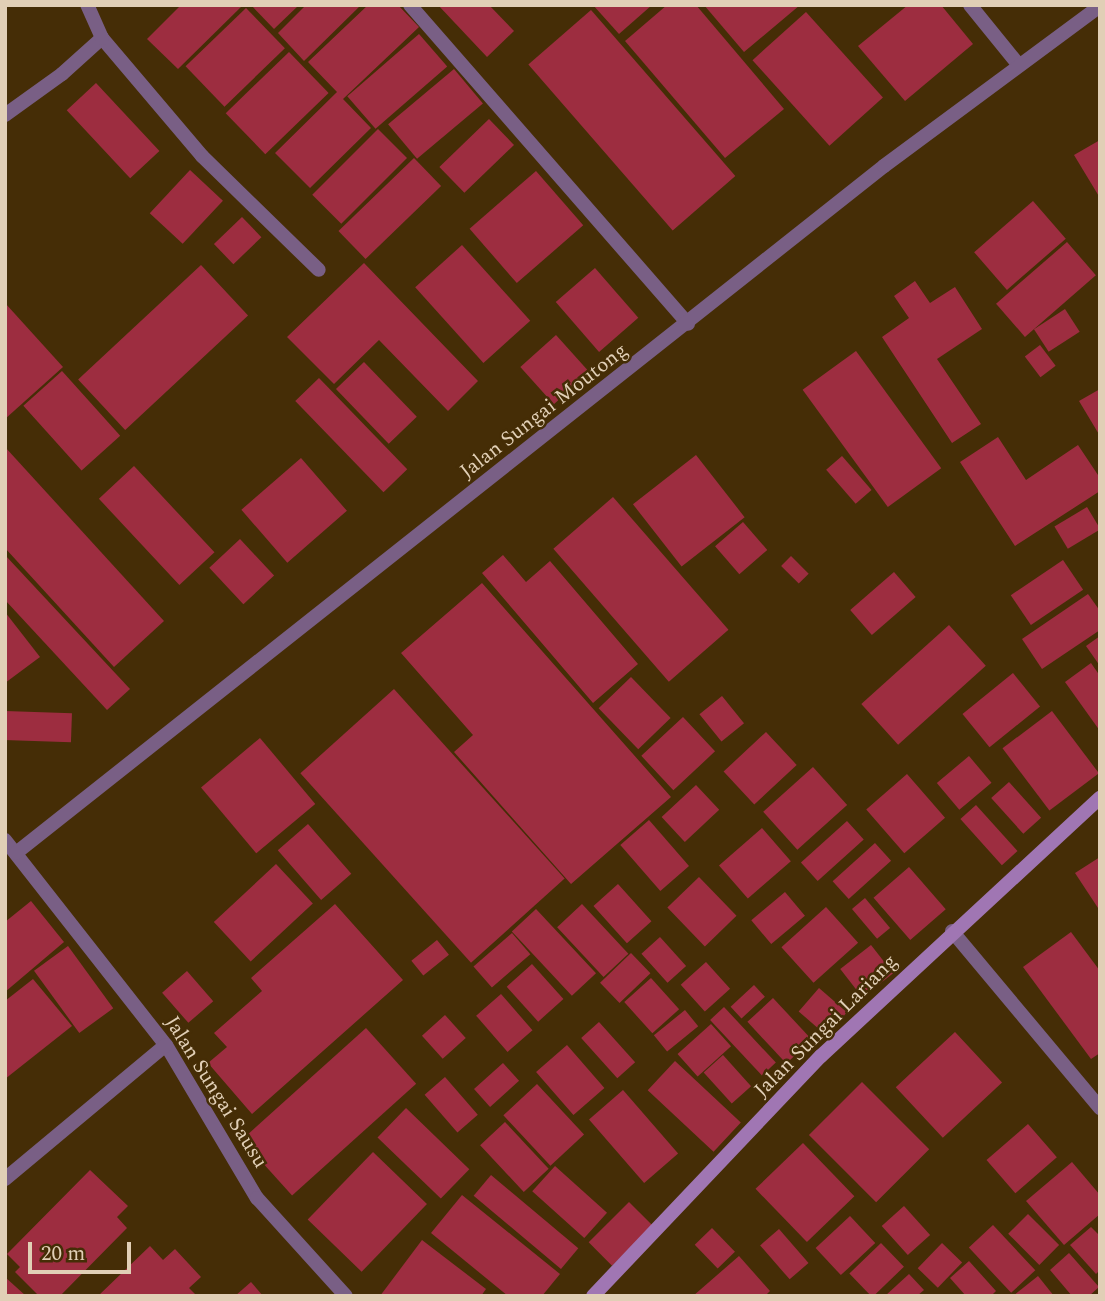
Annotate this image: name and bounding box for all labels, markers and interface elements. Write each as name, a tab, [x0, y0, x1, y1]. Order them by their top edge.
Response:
street label: Jalan Sungai Moutong	[455, 338, 633, 484]
street label: Jalan Sungai Lariang	[749, 949, 903, 1103]
street label: Jalan Sungai Sausu	[159, 1011, 273, 1173]
scale bar	[32, 1228, 135, 1272]
text: 20 m	[41, 1238, 85, 1270]

